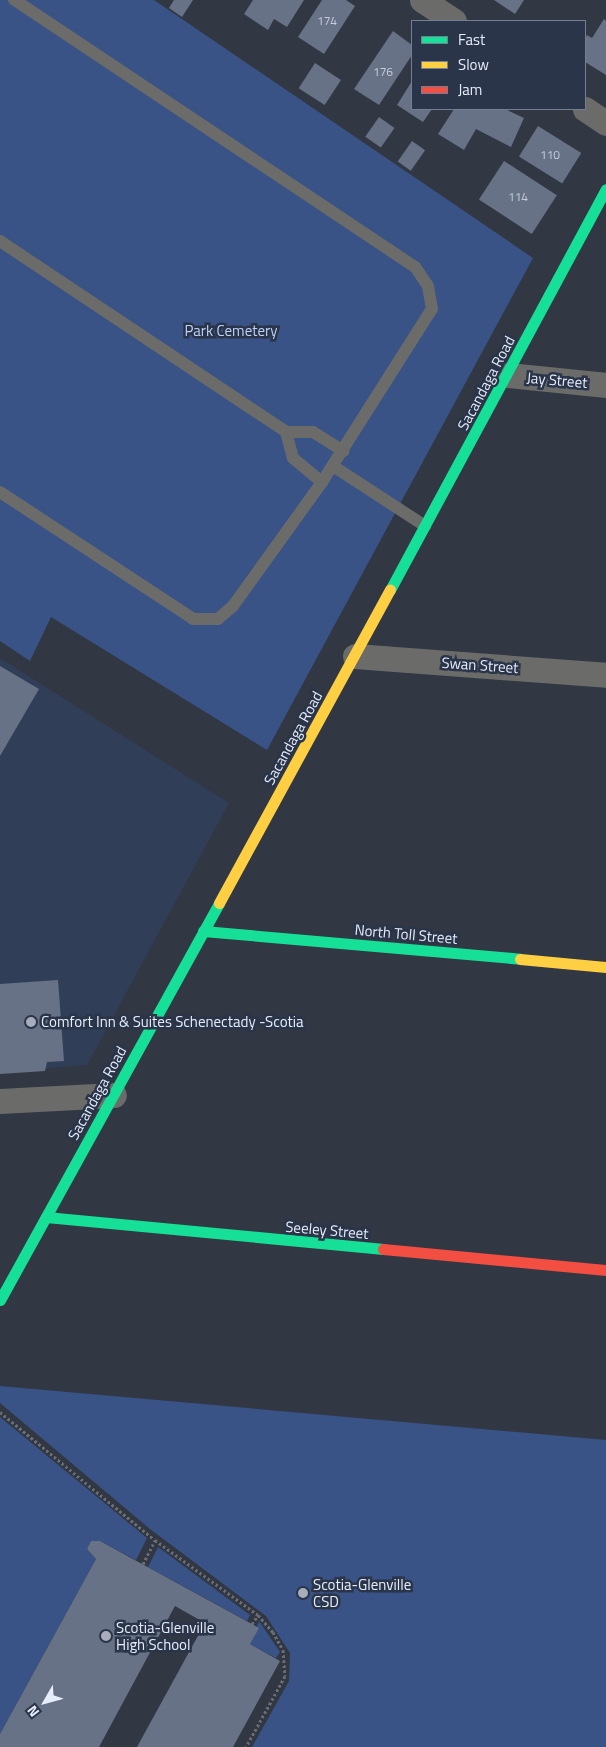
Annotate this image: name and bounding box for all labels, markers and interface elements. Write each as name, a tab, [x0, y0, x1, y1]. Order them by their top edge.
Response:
house number: 174	[317, 14, 337, 28]
legend	[411, 20, 586, 110]
text: Fast	[458, 28, 485, 51]
text: Slow	[458, 53, 489, 76]
house number: 176	[373, 65, 393, 79]
text: Jam	[458, 78, 482, 101]
house number: 110	[540, 148, 560, 162]
house number: 114	[508, 190, 528, 204]
park label: Park Cemetery	[185, 322, 277, 340]
street label: Sacandaga Road	[454, 333, 518, 433]
street label: Jay Street	[526, 368, 588, 392]
street label: Swan Street	[441, 653, 519, 677]
street label: Sacandaga Road	[260, 688, 326, 788]
street label: North Toll Street	[354, 921, 458, 947]
place label: Comfort Inn & Suites Schenectady -Scotia	[41, 1013, 304, 1031]
marker: Comfort Inn & Suites Schenectady -Scotia	[25, 1016, 37, 1028]
street label: Sacandaga Road	[64, 1043, 130, 1143]
street label: Seeley Street	[285, 1217, 369, 1243]
place label: Scotia-Glenville CSD	[313, 1575, 411, 1610]
marker: Scotia-Glenville CSD	[297, 1587, 309, 1599]
place label: Scotia-Glenville High School	[116, 1618, 214, 1653]
marker: Scotia-Glenville High School	[100, 1630, 112, 1642]
north arrow	[20, 1677, 70, 1727]
text: N	[22, 1701, 44, 1722]

